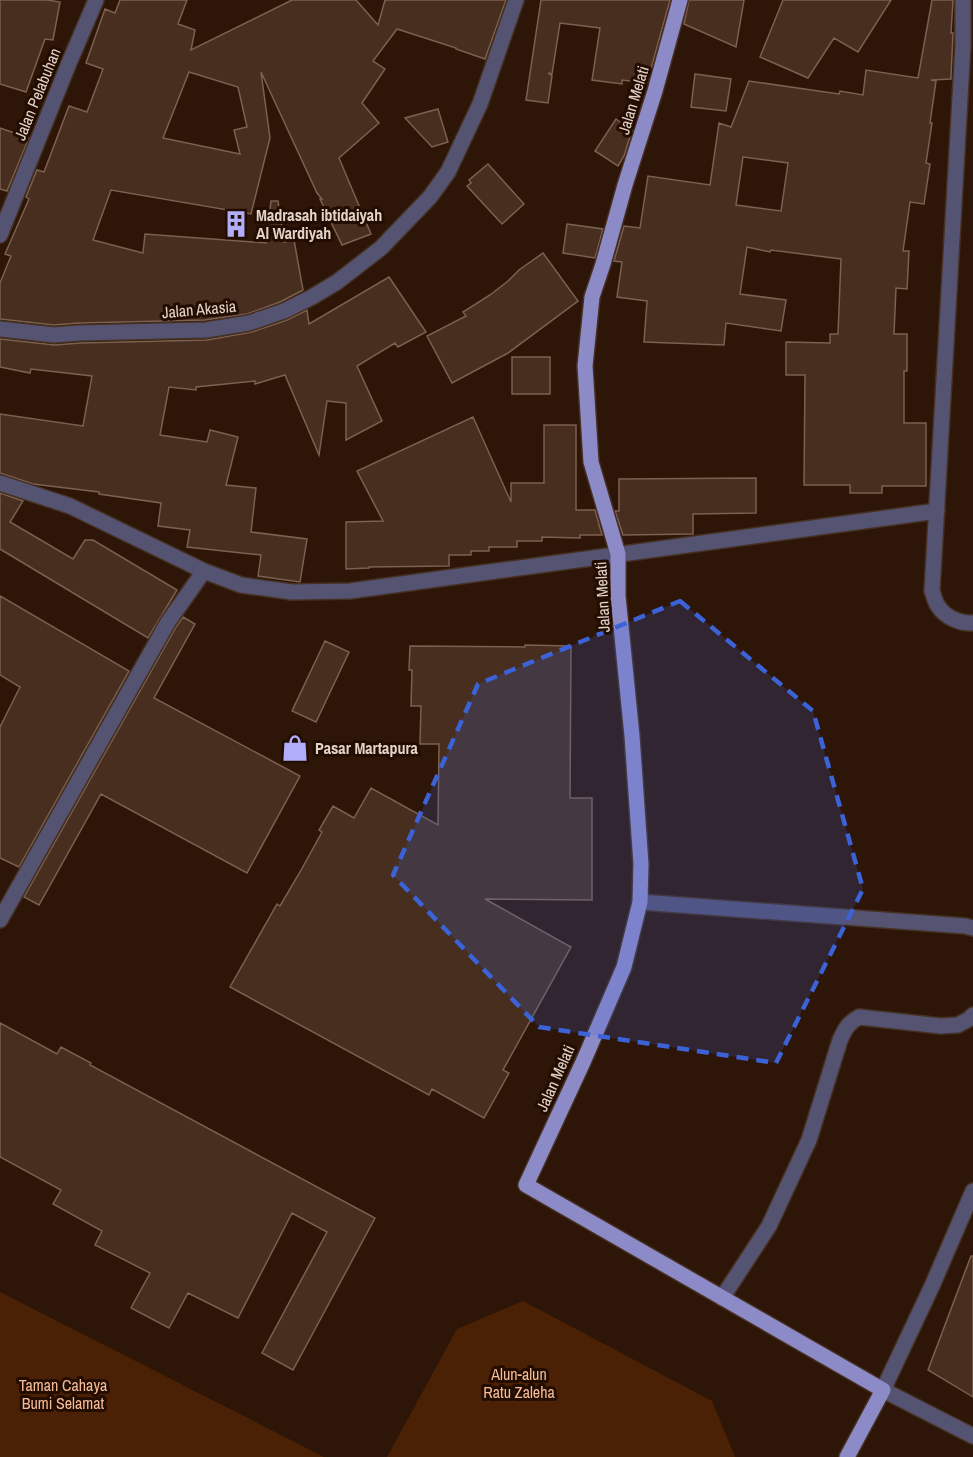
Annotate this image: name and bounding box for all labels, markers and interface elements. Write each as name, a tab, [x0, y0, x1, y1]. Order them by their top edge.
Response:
street label: Jalan Pelabuhan	[8, 45, 66, 143]
street label: Jalan Melati	[612, 63, 654, 137]
place label: Madrasah ibtidaiyah Al Wardiyah	[256, 204, 382, 244]
building icon: Madrasah ibtidaiyah Al Wardiyah	[221, 209, 251, 239]
street label: Jalan Akasia	[161, 295, 238, 323]
street label: Jalan Melati	[589, 561, 615, 633]
shop icon: Pasar Martapura	[280, 733, 310, 763]
place label: Pasar Martapura	[315, 737, 419, 759]
street label: Jalan Melati	[531, 1041, 579, 1115]
park label: Alun-alun Ratu Zaleha	[483, 1363, 555, 1403]
park label: Taman Cahaya Bumi Selamat	[19, 1374, 108, 1414]

